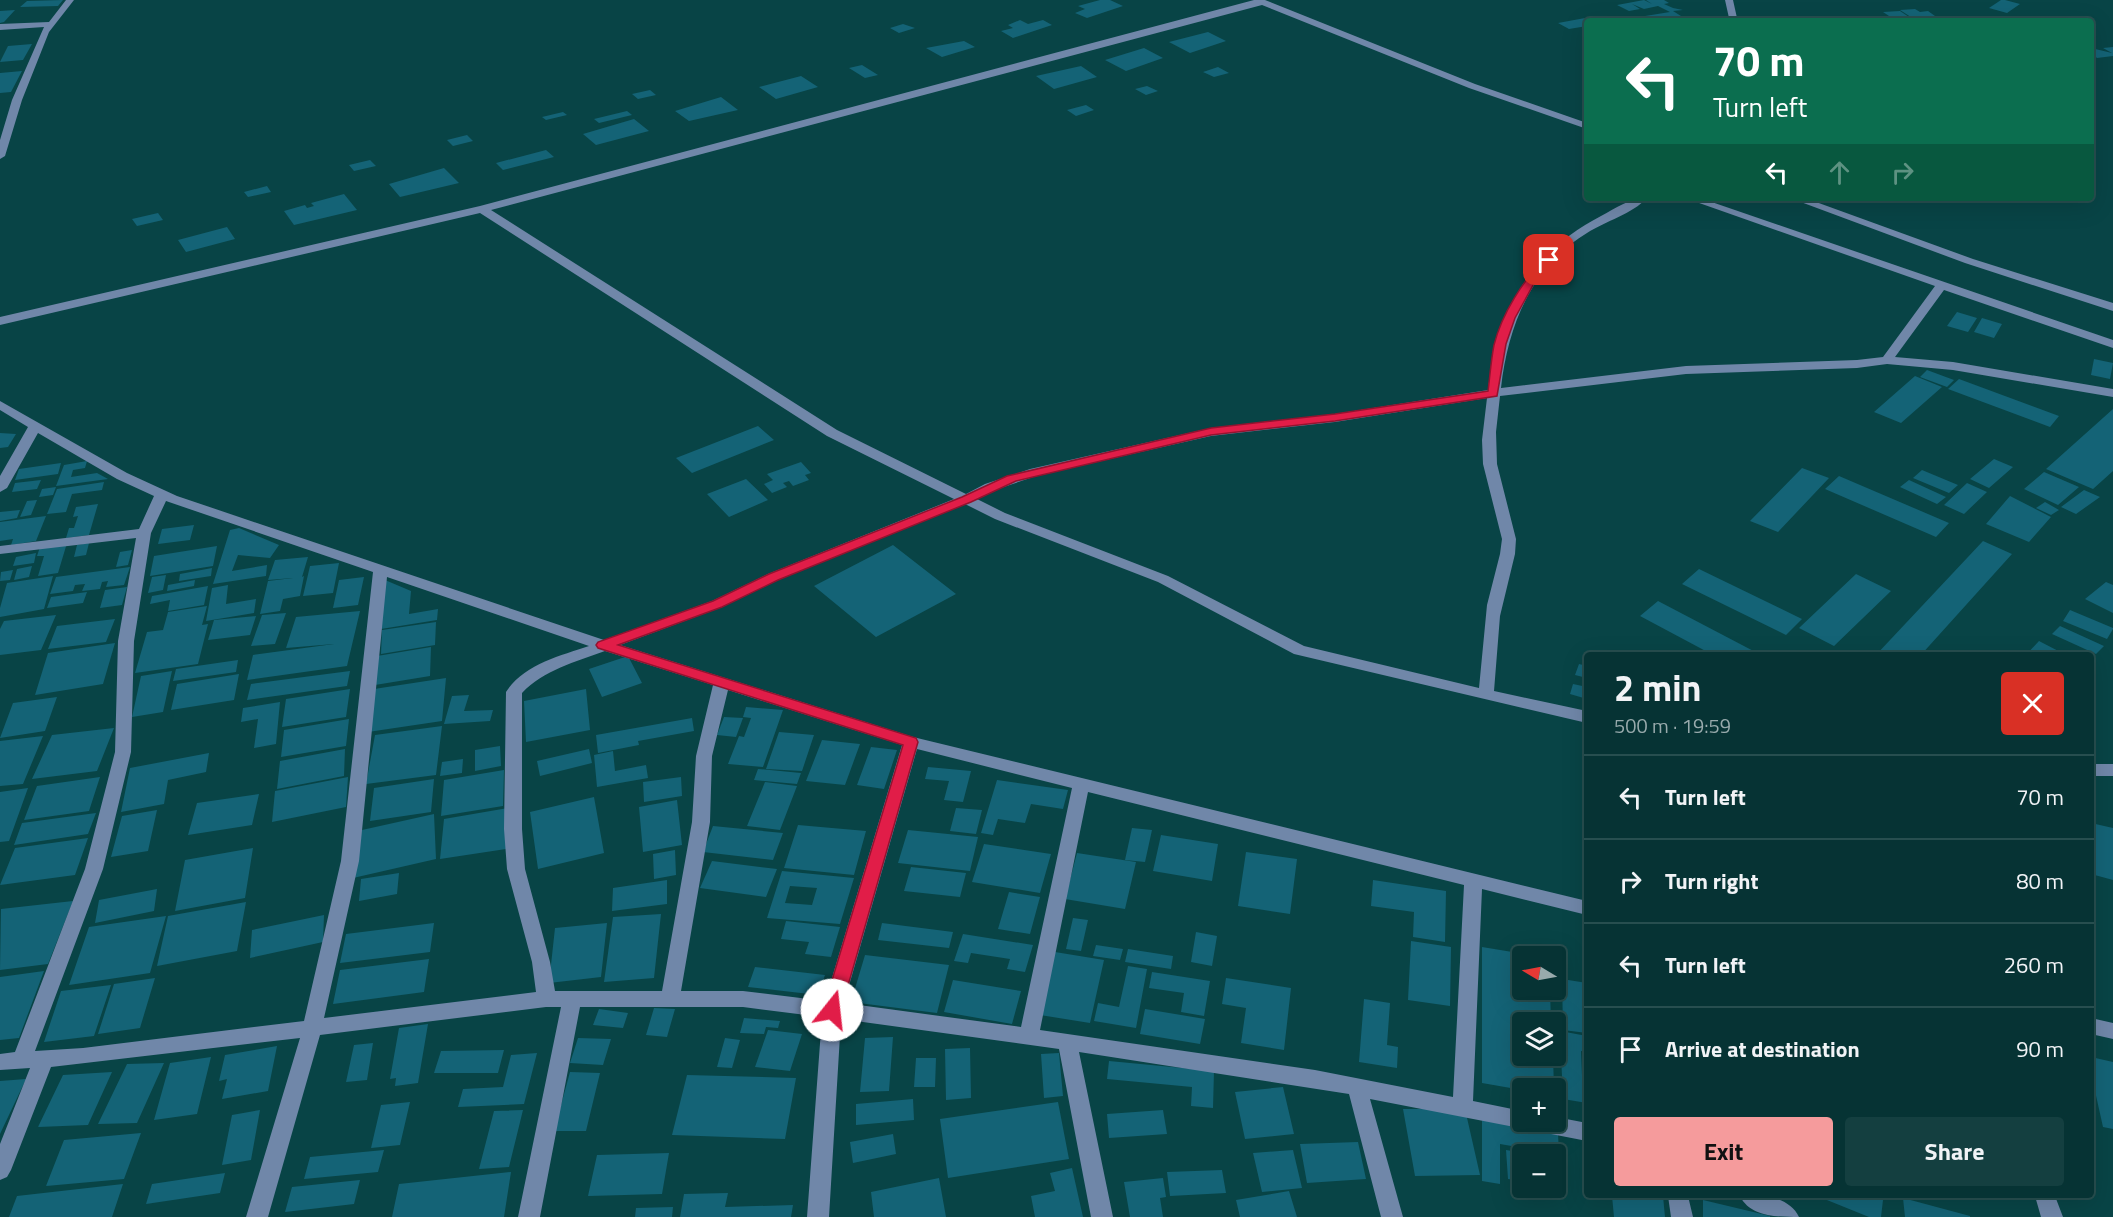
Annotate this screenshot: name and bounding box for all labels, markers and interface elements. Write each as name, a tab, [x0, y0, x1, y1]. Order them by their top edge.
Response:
text: 70 m	[1713, 28, 1805, 92]
icon: left	[1614, 42, 1692, 120]
text: Turn left	[1713, 86, 1807, 127]
icon: left	[1760, 156, 1793, 189]
icon: ahead	[1823, 156, 1856, 189]
icon: right	[1886, 156, 1919, 189]
pin	[1523, 234, 1574, 285]
icon: arrive	[1532, 243, 1565, 276]
text: 2 min	[1614, 660, 1701, 715]
button: close	[2001, 672, 2064, 735]
text: 500 m · 19:59	[1614, 710, 1731, 741]
text: Turn left	[1665, 780, 1746, 814]
text: 70 m	[2016, 780, 2064, 814]
icon: left	[1614, 781, 1647, 814]
text: Turn right	[1665, 864, 1759, 898]
text: 80 m	[2016, 864, 2064, 898]
icon: right	[1614, 865, 1647, 898]
north arrow	[1512, 946, 1566, 1000]
map controls	[1512, 946, 1566, 1198]
text: Turn left	[1665, 948, 1746, 982]
text: 260 m	[2004, 948, 2064, 982]
icon: left	[1614, 949, 1647, 982]
position arrow	[800, 978, 864, 1042]
button: layers	[1512, 1012, 1566, 1066]
text: Arrive at destination	[1665, 1032, 1860, 1066]
text: 90 m	[2016, 1032, 2064, 1066]
icon: arrive	[1614, 1033, 1647, 1066]
button: +	[1512, 1078, 1566, 1132]
button: Exit	[1614, 1117, 1833, 1186]
button: Share	[1845, 1117, 2064, 1186]
button: −	[1512, 1144, 1566, 1198]

